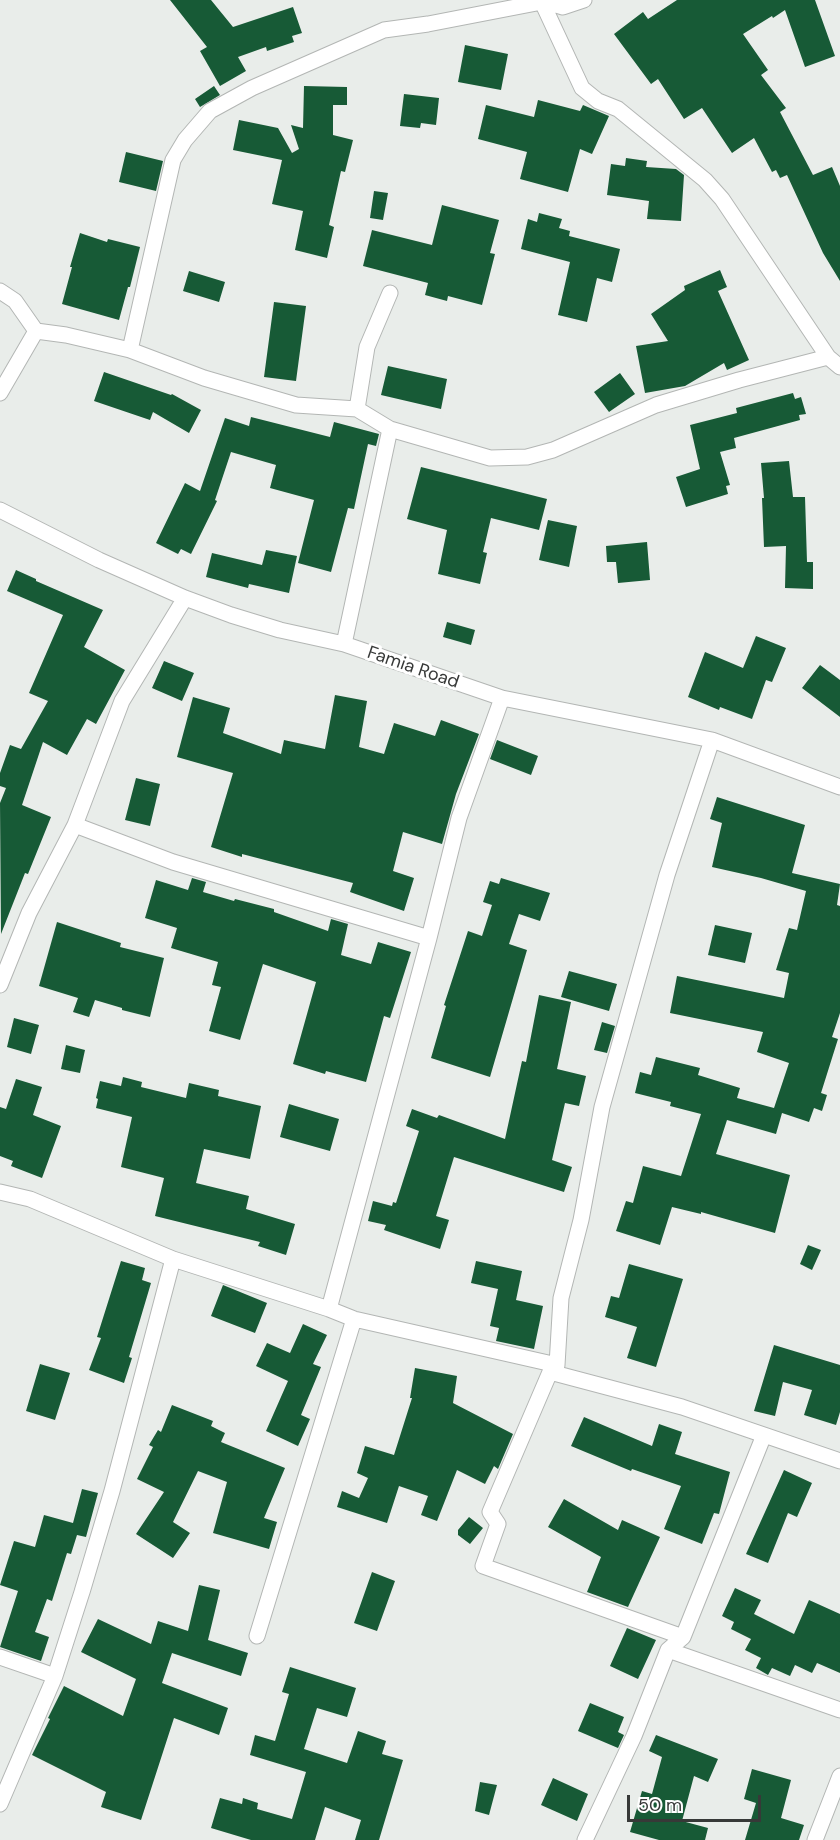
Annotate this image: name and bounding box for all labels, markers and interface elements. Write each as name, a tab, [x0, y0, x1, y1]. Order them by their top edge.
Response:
street label: Famia Road	[364, 642, 462, 694]
scale bar	[630, 1783, 764, 1821]
text: 50 m	[638, 1793, 682, 1817]

